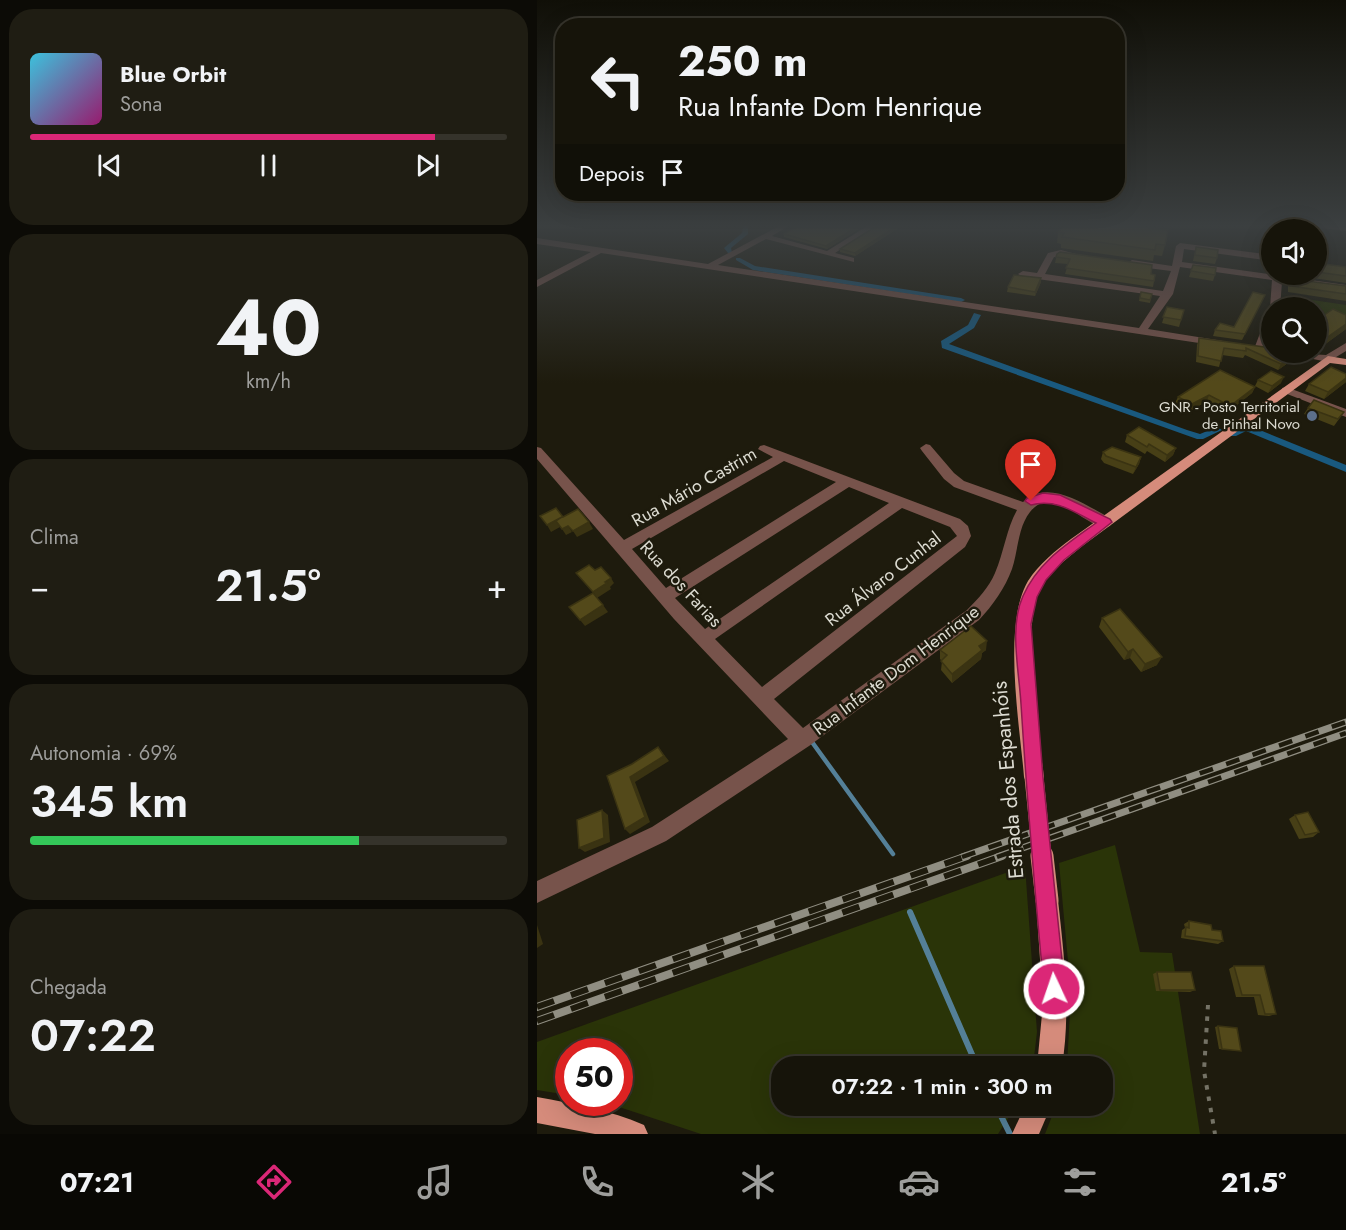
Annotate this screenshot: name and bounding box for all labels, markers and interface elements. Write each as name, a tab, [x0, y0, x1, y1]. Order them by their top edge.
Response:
text: 250 m	[678, 31, 808, 92]
icon: left	[579, 42, 657, 120]
text: Blue Orbit	[120, 58, 226, 90]
text: Rua Infante Dom Henrique	[678, 87, 982, 126]
text: Sona	[120, 90, 162, 119]
icon: previous	[93, 149, 126, 182]
icon: pause	[252, 149, 285, 182]
icon: next	[411, 149, 444, 182]
icon: arrive	[656, 156, 689, 189]
text: Depois	[579, 157, 644, 189]
map controls	[1261, 219, 1327, 363]
button: sound	[1261, 219, 1327, 285]
text: 40	[215, 272, 322, 384]
button: search	[1261, 297, 1327, 363]
text: km/h	[246, 367, 291, 396]
place label: GNR - Posto Territorial de Pinhal Novo	[1159, 396, 1300, 435]
marker: GNR - Posto Territorial de Pinhal Novo	[1305, 409, 1319, 423]
pin	[1005, 439, 1056, 501]
street label: Rua Mário Castrim	[627, 441, 761, 533]
icon: arrive	[1014, 448, 1047, 481]
text: Clima	[30, 523, 79, 552]
street label: Rua Álvaro Cunhal	[820, 525, 946, 633]
street label: Rua dos Farias	[634, 535, 728, 633]
text: 21.5°	[215, 553, 321, 618]
text: −	[30, 563, 49, 610]
text: +	[487, 563, 507, 610]
street label: Rua Infante Dom Henrique	[807, 599, 985, 741]
street label: Estrada dos Espanhóis	[984, 680, 1032, 880]
text: Autonomia · 69%	[30, 739, 177, 768]
text: 345 km	[30, 769, 188, 834]
position arrow	[1022, 957, 1086, 1021]
text: Chegada	[30, 973, 107, 1002]
text: 07:22	[30, 1003, 156, 1068]
speed limit sign: 50	[555, 1038, 633, 1116]
text: 07:22 · 1 min · 300 m	[832, 1070, 1053, 1102]
icon: directions	[253, 1161, 295, 1203]
icon: music	[414, 1161, 456, 1203]
icon: phone	[576, 1161, 618, 1203]
icon: climate	[737, 1161, 779, 1203]
icon: car	[898, 1161, 940, 1203]
icon: filters	[1059, 1161, 1101, 1203]
text: 07:21	[60, 1163, 134, 1202]
text: 21.5°	[1221, 1163, 1286, 1202]

